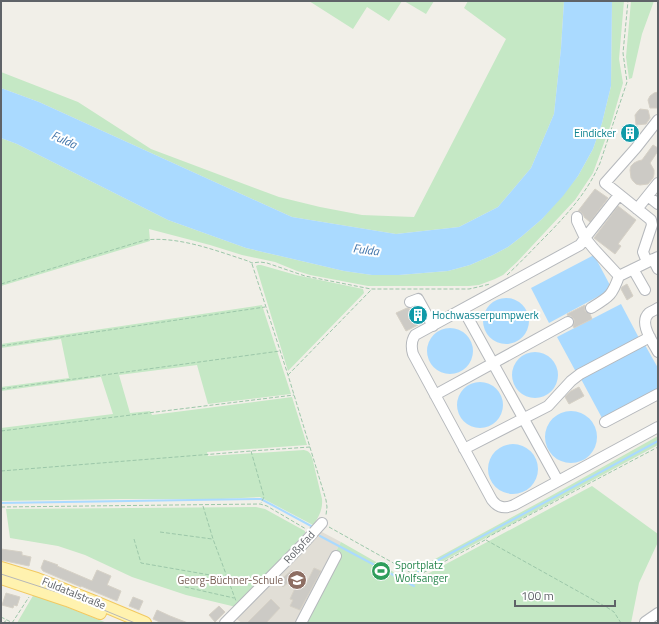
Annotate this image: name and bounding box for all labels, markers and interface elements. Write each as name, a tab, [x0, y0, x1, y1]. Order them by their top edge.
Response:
building icon: Eindicker	[619, 122, 641, 144]
place label: Eindicker	[574, 125, 616, 141]
water label: Fulda	[48, 126, 81, 154]
water label: Fulda	[352, 238, 381, 261]
building icon: Hochwasserpumpwerk	[407, 304, 429, 326]
place label: Hochwasserpumpwerk	[432, 307, 540, 323]
street label: Roßpfad	[280, 527, 318, 567]
place label: Sportplatz Wolfsanger	[395, 557, 448, 586]
sports icon: Sportplatz Wolfsanger	[370, 560, 392, 582]
school or university icon: Georg-Büchner-Schule	[286, 569, 308, 591]
place label: Georg-Büchner-Schule	[178, 572, 283, 588]
street label: Fuldatalstraße	[40, 573, 109, 613]
scale bar	[515, 582, 615, 608]
text: 100 m	[521, 586, 554, 605]

